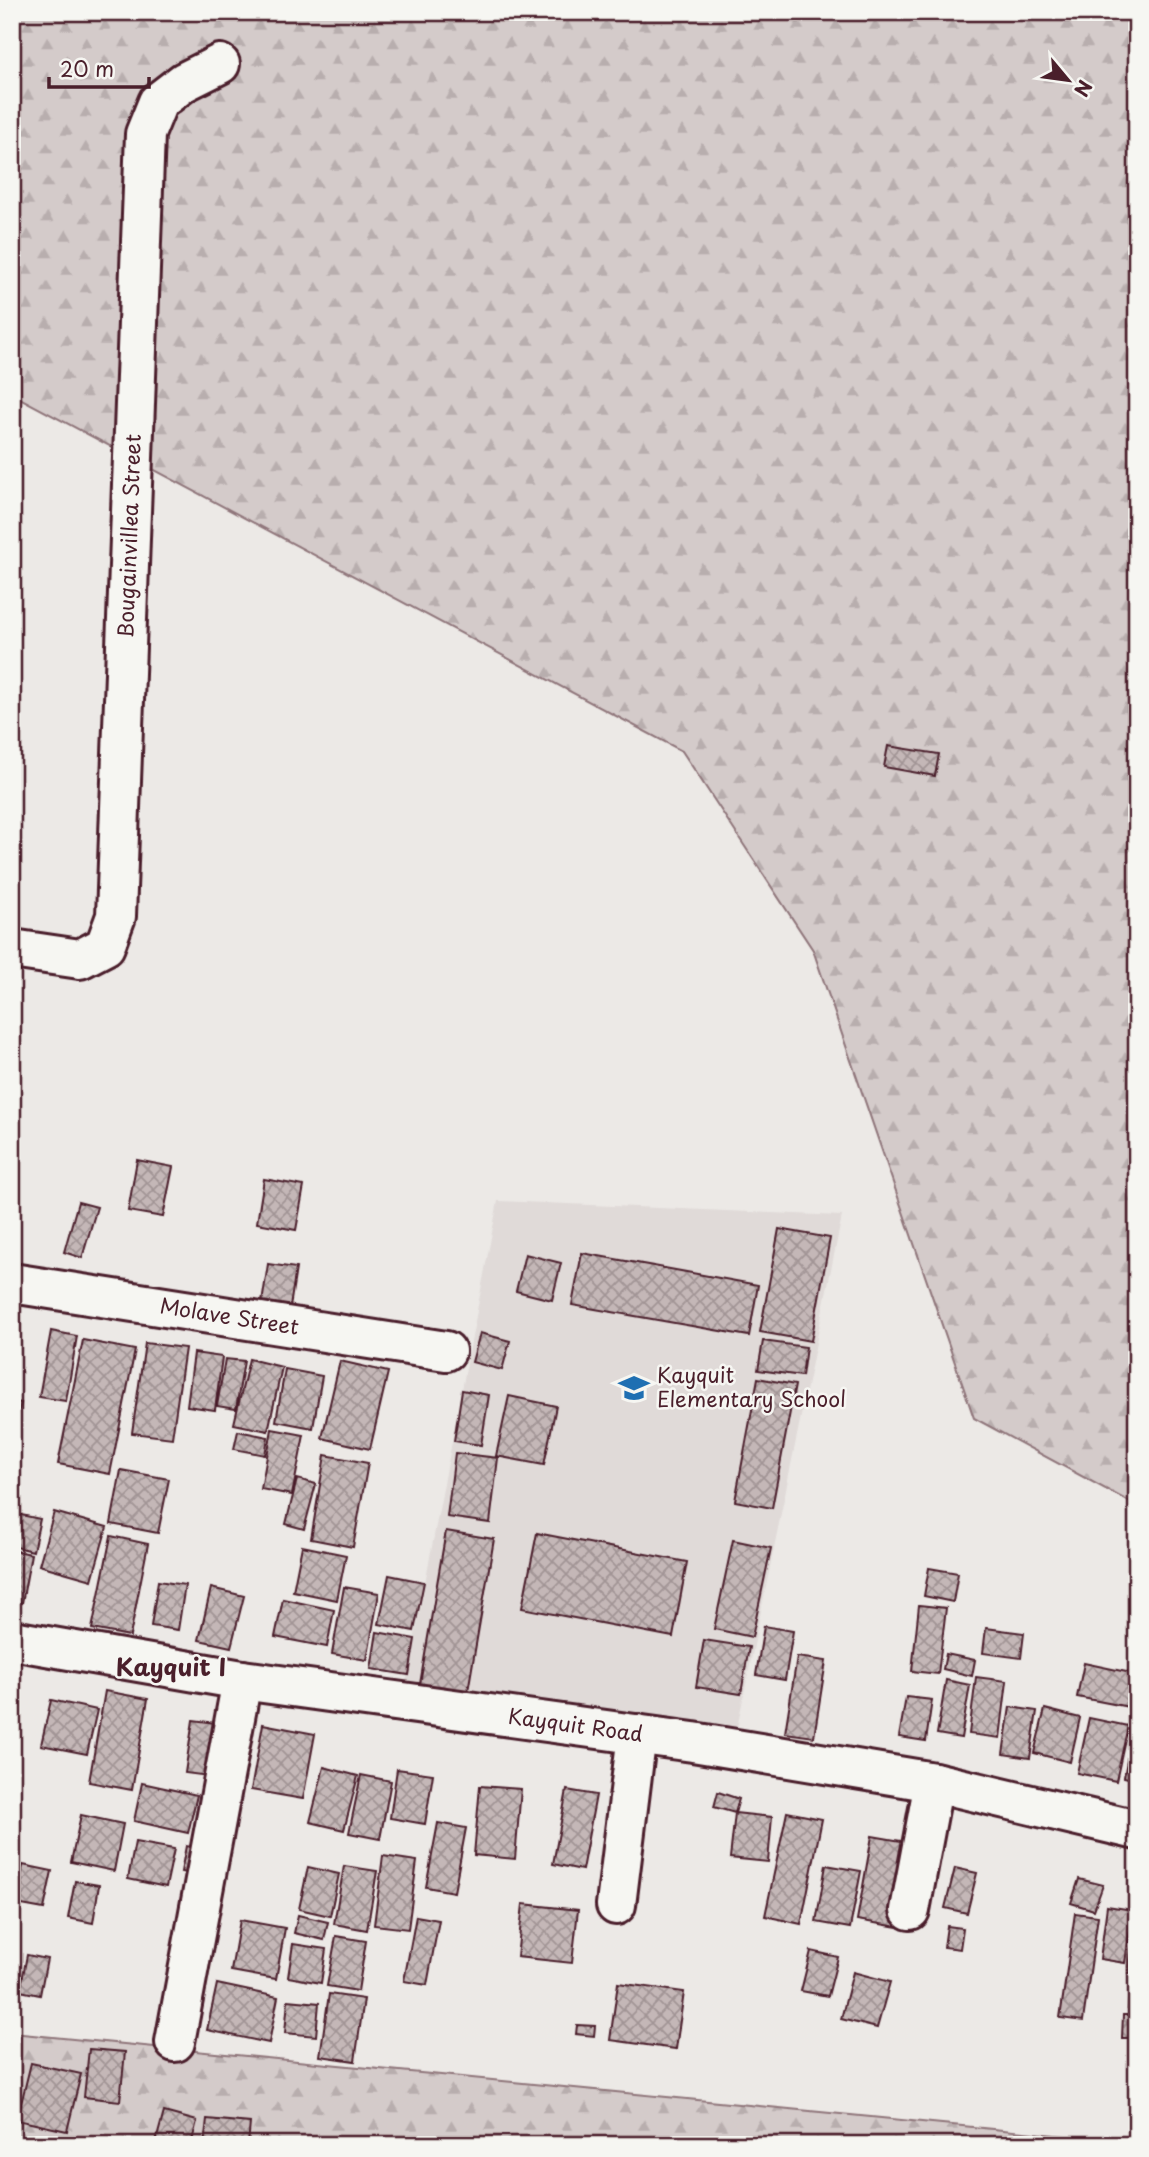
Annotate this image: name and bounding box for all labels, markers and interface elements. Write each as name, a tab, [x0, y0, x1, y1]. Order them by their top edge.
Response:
scale bar	[49, 46, 149, 90]
north arrow	[1034, 46, 1104, 116]
text: 20 m	[60, 52, 114, 84]
text: N	[1068, 75, 1100, 102]
street label: Bougainvillea Street	[108, 433, 148, 639]
street label: Molave Street	[158, 1288, 301, 1342]
place label: Kayquit Elementary School	[657, 1358, 846, 1414]
school or university icon: Kayquit Elementary School	[617, 1371, 651, 1405]
district label: Kayquit I	[116, 1648, 226, 1684]
street label: Kayquit Road	[506, 1699, 645, 1749]

